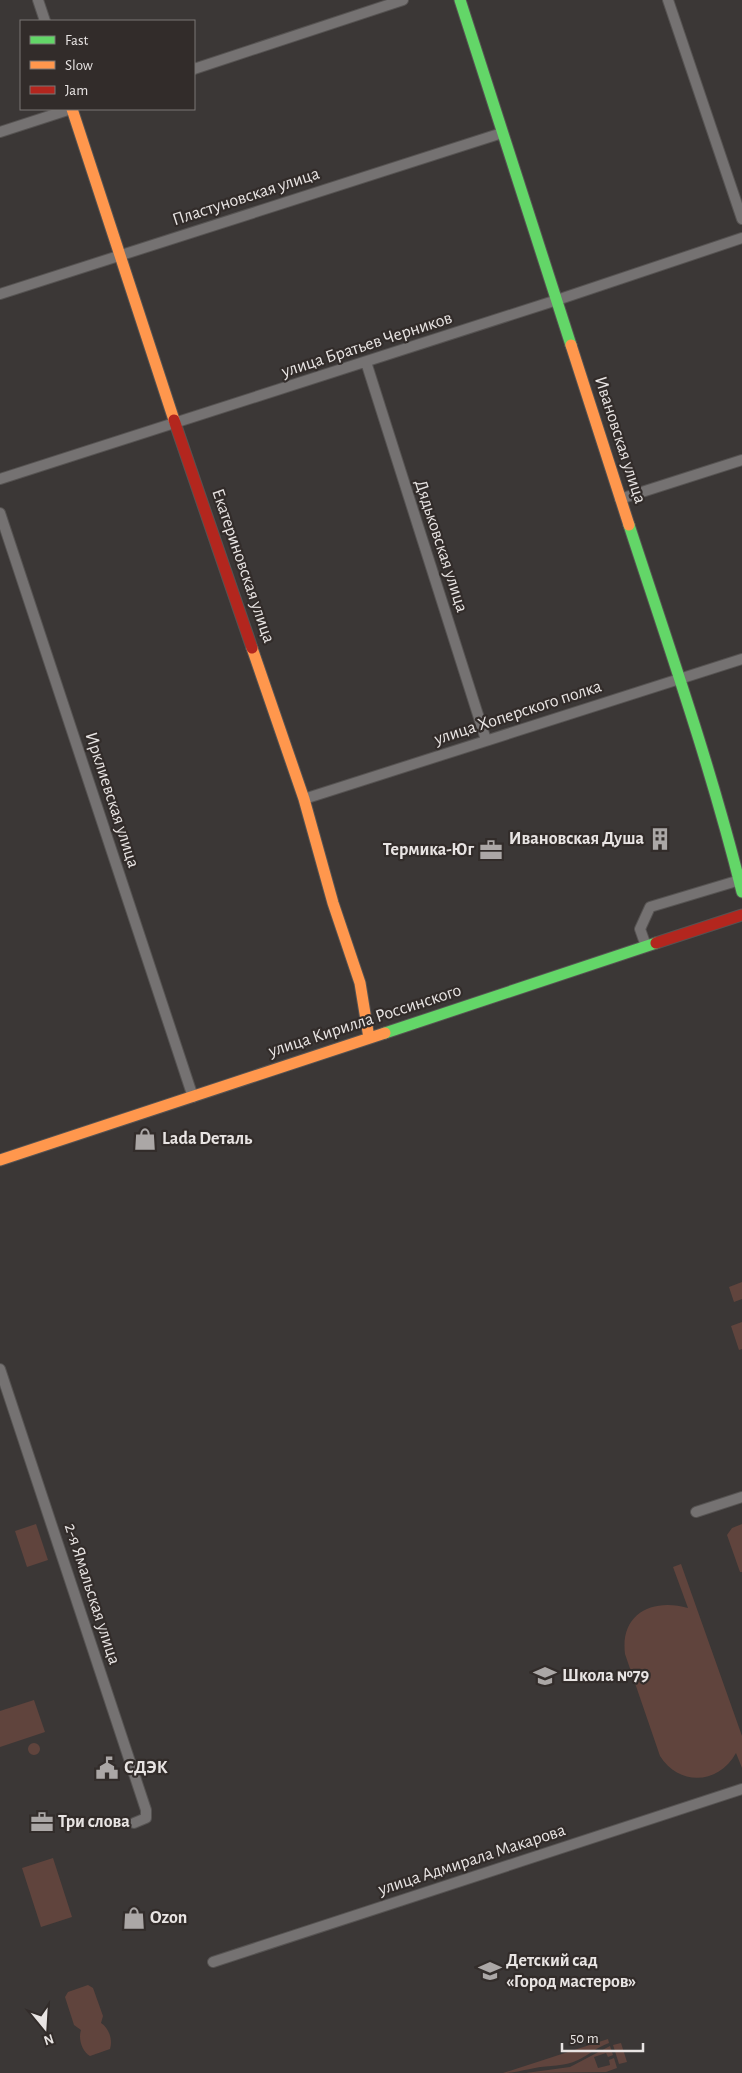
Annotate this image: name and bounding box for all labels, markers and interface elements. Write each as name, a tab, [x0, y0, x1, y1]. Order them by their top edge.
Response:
legend	[20, 20, 195, 110]
text: Fast	[65, 33, 89, 48]
text: Slow	[65, 58, 93, 73]
text: Jam	[65, 83, 88, 98]
street label: Пластуновская улица	[170, 165, 322, 229]
street label: улица Братьев Черников	[279, 309, 454, 381]
street label: Ивановская улица	[591, 374, 649, 506]
street label: Дядьковская улица	[411, 477, 471, 615]
street label: Екатериновская улица	[208, 487, 278, 645]
street label: улица Хоперского полка	[431, 677, 604, 749]
street label: Ирклиевская улица	[82, 730, 142, 870]
building icon: Ивановская Душа	[647, 826, 673, 852]
place label: Ивановская Душа	[509, 830, 644, 848]
office icon: Термика-Юг	[478, 837, 504, 863]
place label: Термика-Юг	[383, 841, 474, 859]
street label: улица Кирилла Россинского	[266, 981, 464, 1061]
shop icon: Lada Dеталь	[132, 1126, 158, 1152]
place label: Lada Dеталь	[162, 1130, 253, 1148]
street label: 2-я Ямальская улица	[61, 1521, 123, 1667]
school or university icon: Школа №79	[532, 1663, 558, 1689]
place label: Школа №79	[562, 1667, 650, 1685]
public building icon: СДЭК	[94, 1755, 120, 1781]
place label: СДЭК	[124, 1759, 168, 1777]
office icon: Три слова	[29, 1809, 55, 1835]
place label: Три слова	[58, 1813, 130, 1831]
street label: улица Адмирала Макарова	[375, 1821, 568, 1899]
shop icon: Ozon	[121, 1905, 147, 1931]
place label: Ozon	[150, 1909, 187, 1927]
place label: Детский сад «Город мастеров»	[506, 1952, 636, 1991]
school or university icon: Детский сад «Город мастеров»	[477, 1958, 503, 1984]
north arrow	[20, 2003, 70, 2053]
scale bar	[562, 2020, 643, 2052]
text: N	[42, 2031, 56, 2048]
text: 50 m	[570, 2031, 599, 2046]

